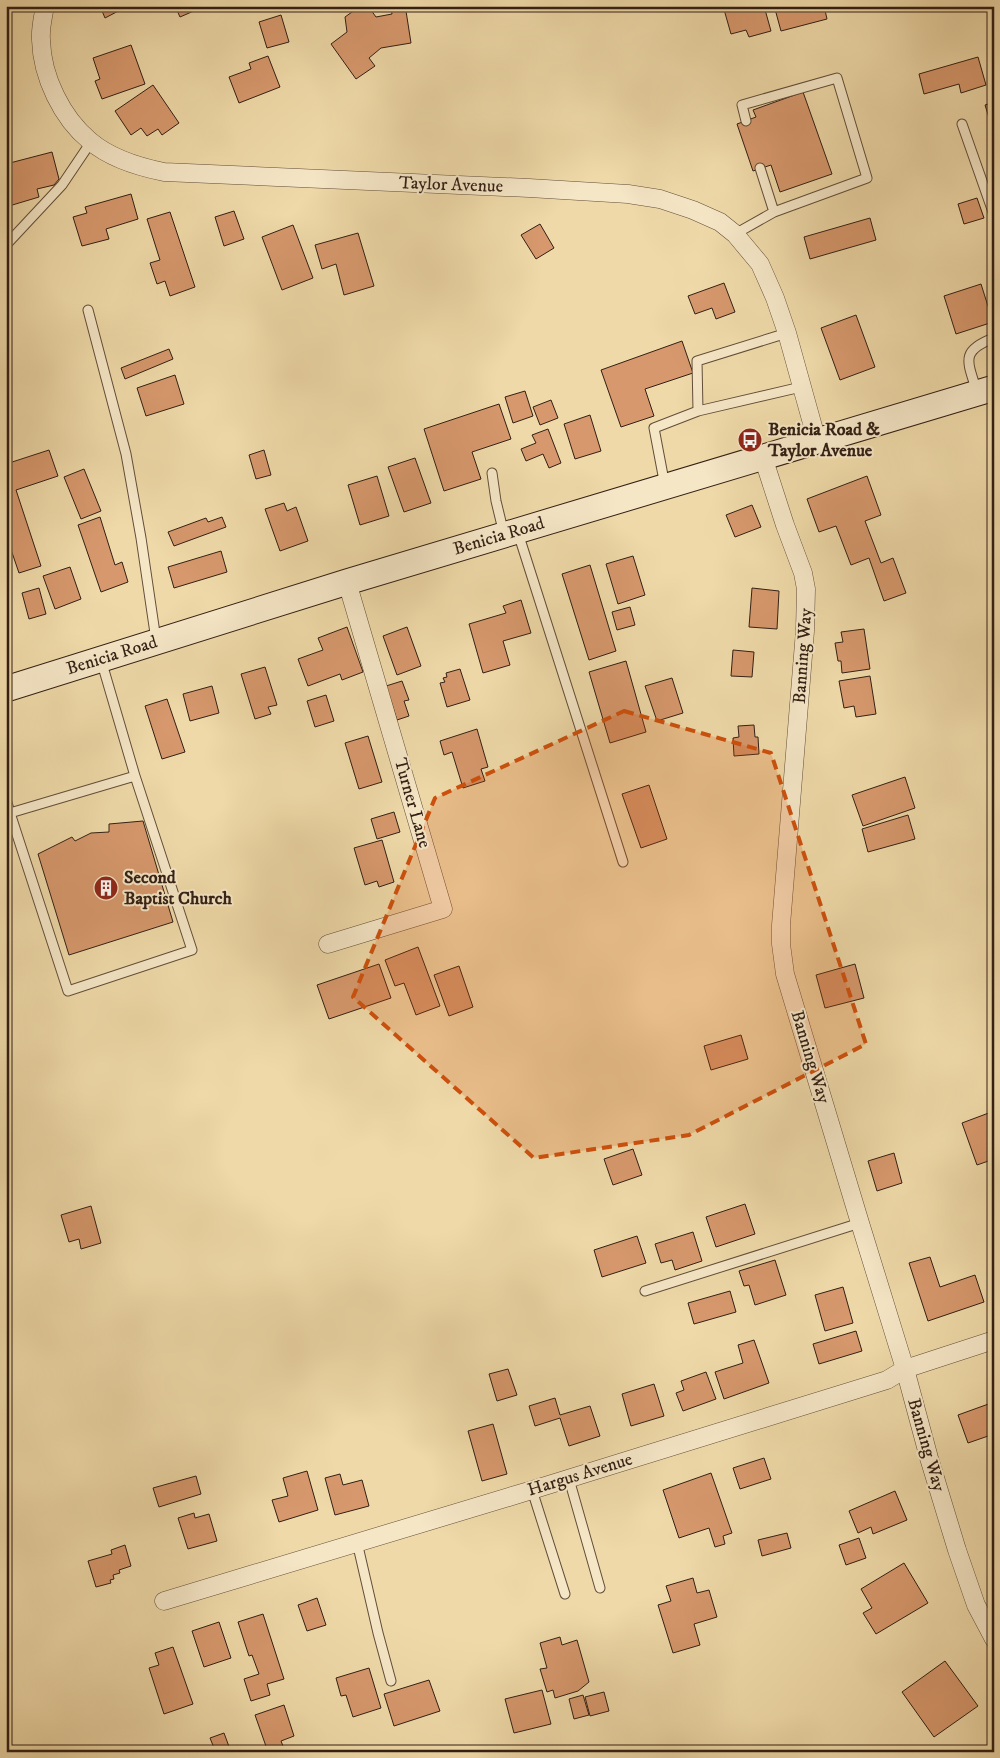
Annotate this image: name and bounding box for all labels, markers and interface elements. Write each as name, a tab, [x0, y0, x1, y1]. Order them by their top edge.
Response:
street label: Taylor Avenue	[398, 172, 504, 198]
place label: Benicia Road & Taylor Avenue	[767, 419, 880, 462]
bus stop icon: Benicia Road & Taylor Avenue	[737, 427, 763, 453]
street label: Benicia Road	[451, 512, 547, 560]
street label: Banning Way	[789, 607, 817, 705]
street label: Benicia Road	[64, 631, 160, 680]
street label: Turner Lane	[389, 756, 435, 850]
place label: Second Baptist Church	[124, 867, 232, 910]
building icon: Second Baptist Church	[93, 875, 119, 901]
street label: Banning Way	[785, 1008, 835, 1107]
street label: Banning Way	[902, 1396, 950, 1495]
street label: Hargus Avenue	[525, 1449, 635, 1501]

